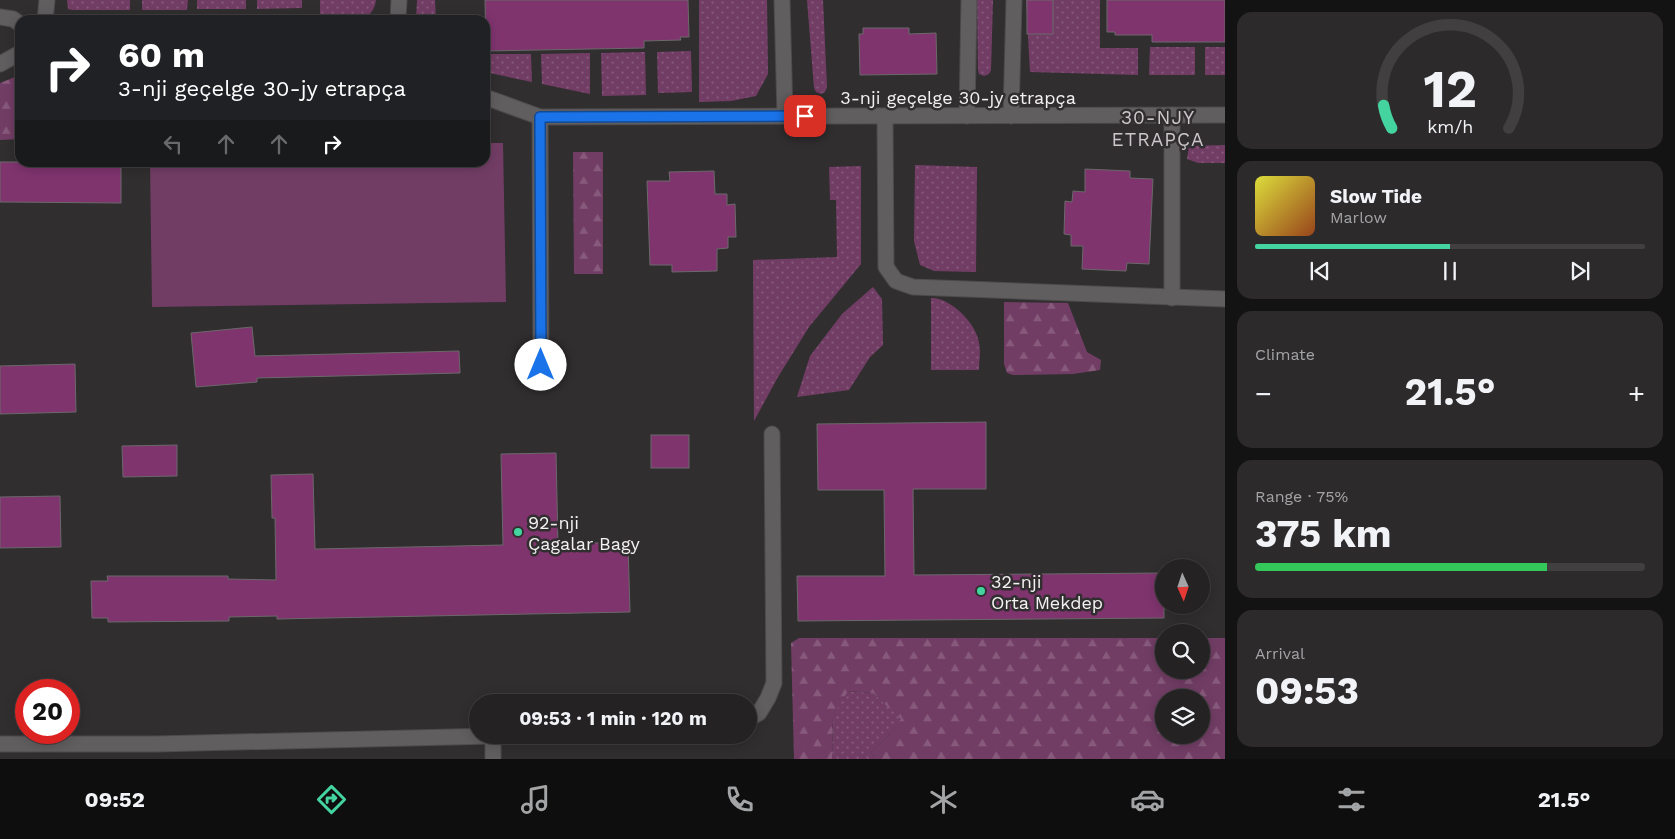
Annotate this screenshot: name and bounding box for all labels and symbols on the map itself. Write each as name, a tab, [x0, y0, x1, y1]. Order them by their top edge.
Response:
street label: 3-nji geçelge 30-jy etrapça	[840, 87, 1076, 108]
pin	[784, 95, 826, 137]
district label: 30-NJY ETRAPÇA	[1112, 106, 1204, 151]
position arrow	[514, 338, 566, 390]
place label: 92-nji Çagalar Bagy	[528, 512, 641, 554]
marker: 92-nji Çagalar Bagy	[512, 526, 524, 538]
north arrow	[1155, 559, 1210, 614]
place label: 32-nji Orta Mekdep	[991, 571, 1103, 613]
marker: 32-nji Orta Mekdep	[975, 585, 987, 597]
speed limit sign: 20	[15, 679, 80, 744]

